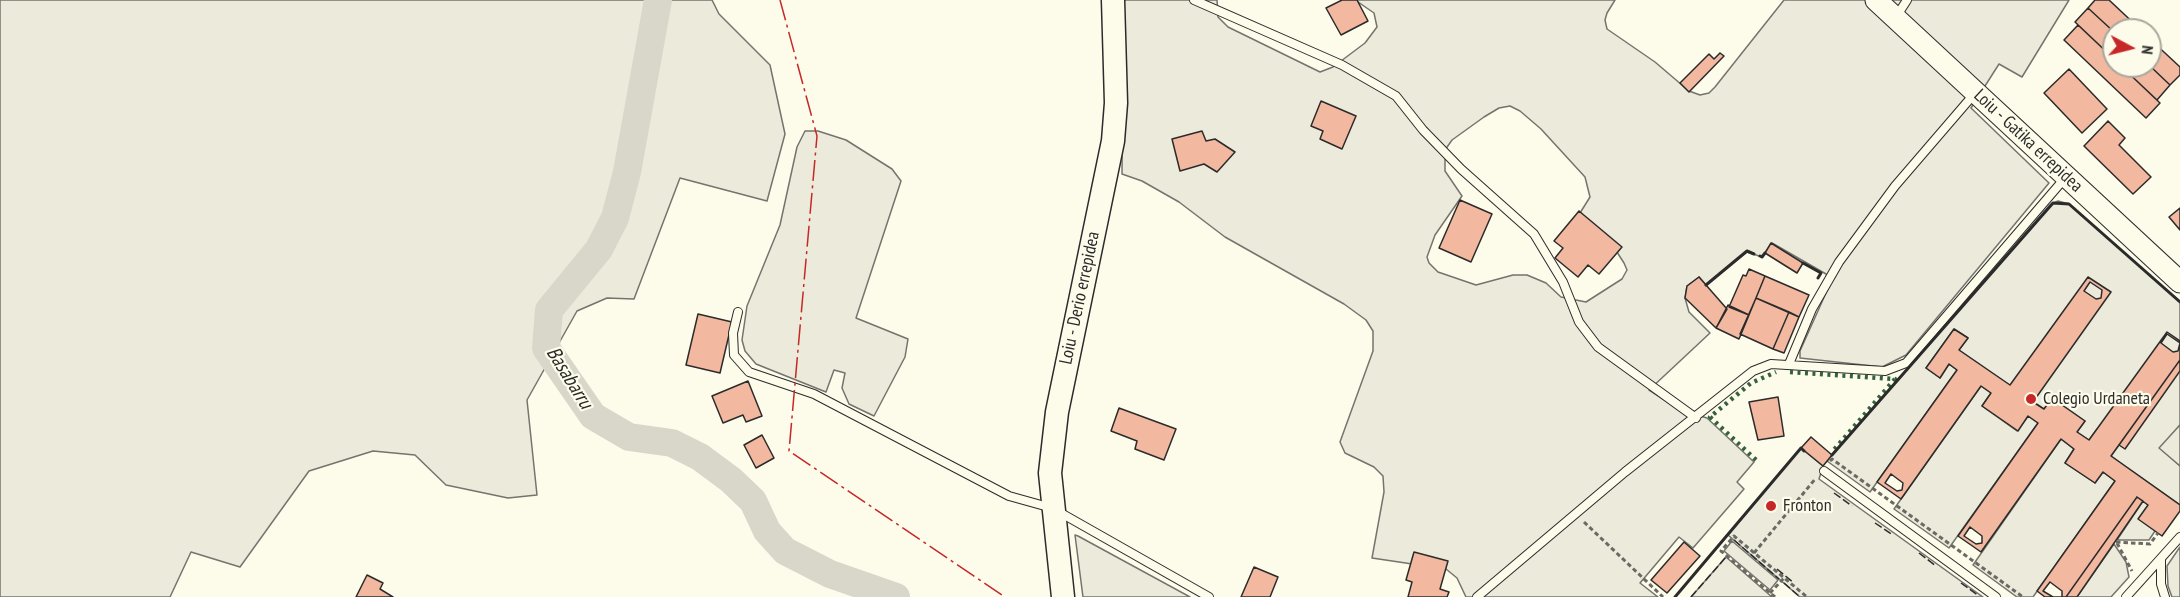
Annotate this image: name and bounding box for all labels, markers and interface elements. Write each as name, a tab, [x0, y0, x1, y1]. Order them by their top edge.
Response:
north arrow	[2102, 18, 2162, 78]
text: N	[2137, 44, 2158, 55]
street label: Loiu - Gatika errepidea	[1969, 85, 2087, 197]
street label: Loiu - Derio errepidea	[1055, 230, 1105, 366]
water label: Basabarru	[541, 343, 597, 413]
place label: Colegio Urdaneta	[2043, 388, 2150, 410]
marker: Colegio Urdaneta	[2024, 392, 2038, 406]
place label: Fronton	[1783, 495, 1832, 517]
marker: Fronton	[1764, 499, 1778, 513]

